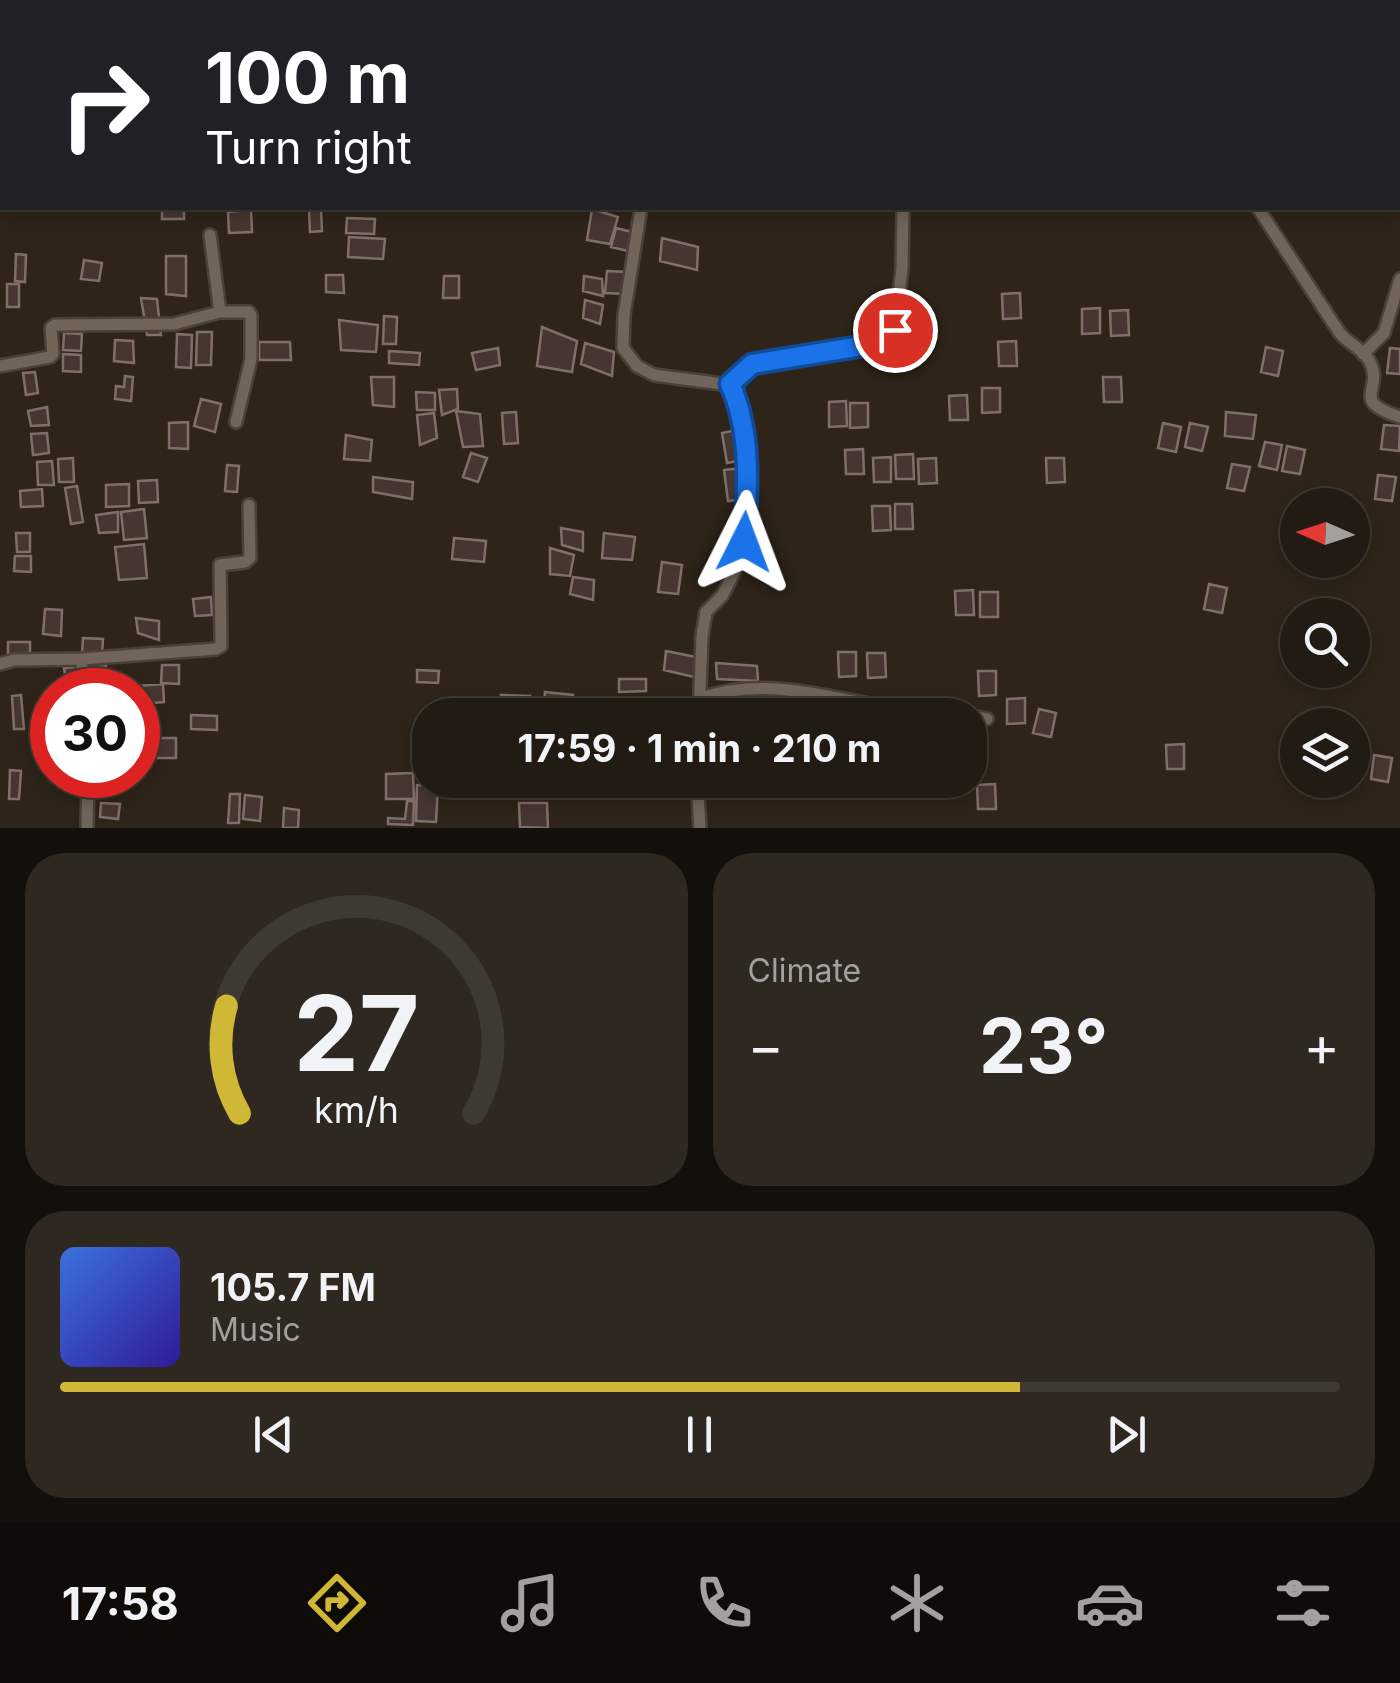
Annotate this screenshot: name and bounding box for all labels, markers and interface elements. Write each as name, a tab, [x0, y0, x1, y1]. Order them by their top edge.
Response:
text: 100 m	[205, 35, 410, 120]
icon: right	[40, 40, 170, 170]
text: Turn right	[205, 120, 412, 175]
pin	[853, 288, 938, 373]
icon: arrive	[868, 303, 923, 358]
north arrow	[1280, 488, 1370, 578]
map controls	[1280, 488, 1370, 798]
position arrow	[692, 490, 796, 594]
button: search	[1280, 598, 1370, 688]
speed limit sign: 30	[30, 668, 160, 798]
button: layers	[1280, 708, 1370, 798]
text: 17:59 · 1 min · 210 m	[518, 725, 881, 771]
text: Climate	[748, 951, 861, 990]
text: 27	[293, 970, 419, 1096]
text: 23°	[979, 1000, 1109, 1091]
text: −	[748, 1013, 784, 1079]
text: +	[1304, 1013, 1340, 1079]
text: km/h	[314, 1088, 399, 1132]
text: 105.7 FM	[210, 1264, 376, 1310]
text: Music	[210, 1310, 301, 1349]
icon: previous	[246, 1407, 301, 1462]
icon: pause	[672, 1407, 727, 1462]
icon: next	[1099, 1407, 1154, 1462]
icon: directions	[302, 1568, 372, 1638]
icon: music	[495, 1568, 565, 1638]
icon: phone	[689, 1568, 759, 1638]
icon: climate	[882, 1568, 952, 1638]
icon: car	[1075, 1568, 1145, 1638]
icon: filters	[1268, 1568, 1338, 1638]
text: 17:58	[62, 1576, 179, 1631]

